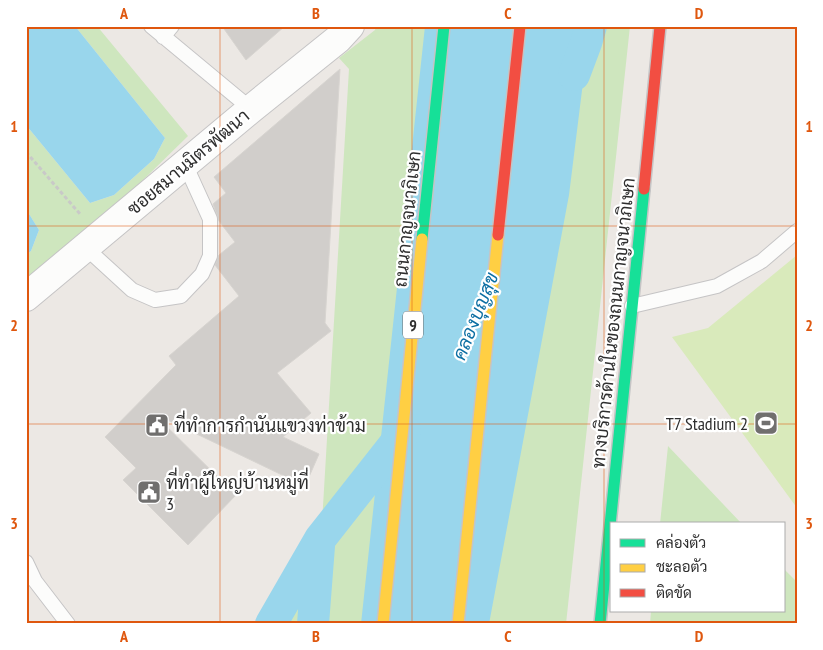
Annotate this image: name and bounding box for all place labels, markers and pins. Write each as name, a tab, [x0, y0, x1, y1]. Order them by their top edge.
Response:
place label: ที่ทำการกำนันแขวงท่าข้าม	[174, 410, 366, 437]
sports icon: T7 Stadium 2	[753, 410, 779, 436]
public building icon: ที่ทำการกำนันแขวงท่าข้าม	[144, 412, 170, 438]
place label: T7 Stadium 2	[666, 412, 748, 435]
place label: ที่ทำผู้ใหญ่บ้านหมู่ที่ 3	[166, 467, 309, 515]
public building icon: ที่ทำผู้ใหญ่บ้านหมู่ที่ 3	[136, 479, 162, 505]

